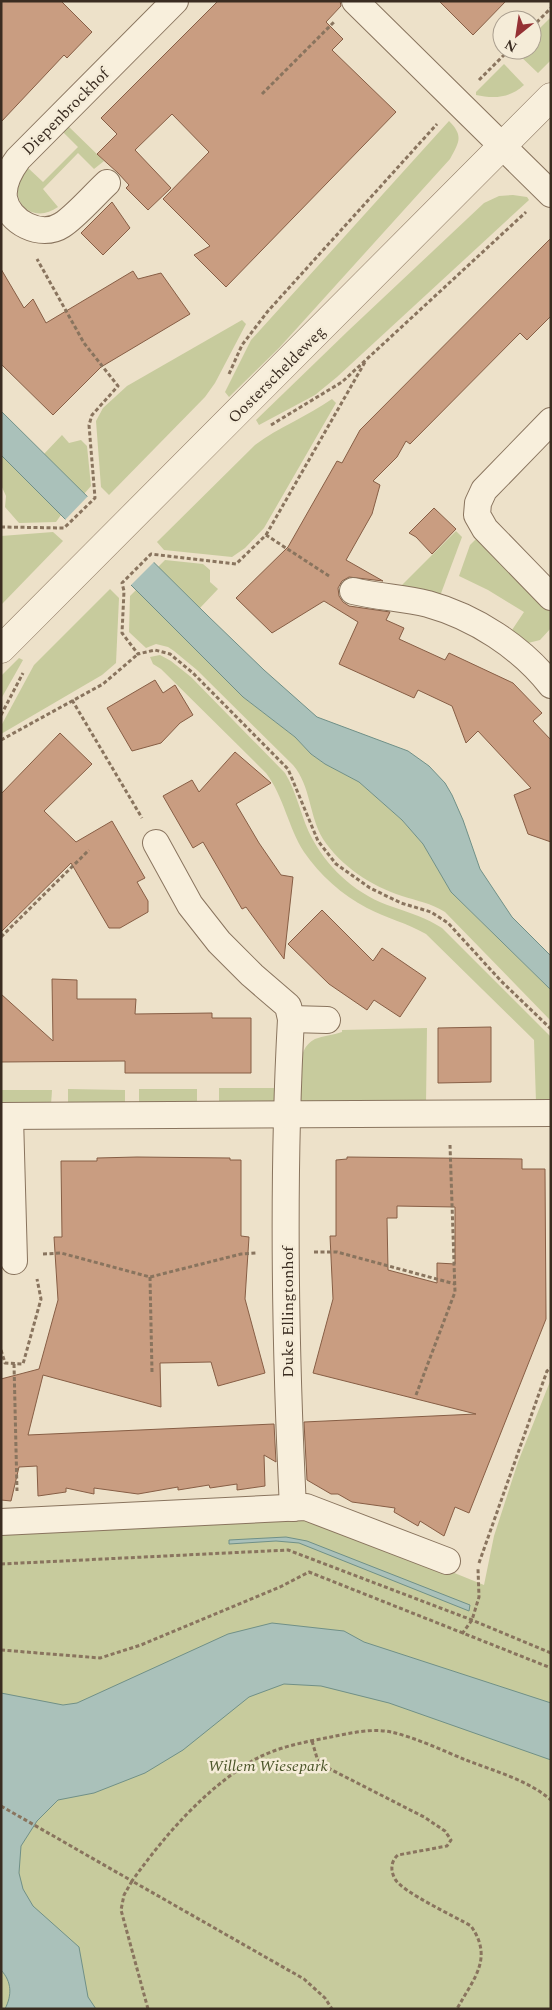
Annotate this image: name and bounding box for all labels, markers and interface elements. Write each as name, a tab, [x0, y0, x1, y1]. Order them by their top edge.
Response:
north arrow	[492, 10, 542, 60]
text: N	[501, 34, 521, 58]
street label: Diepenbrockhof	[17, 61, 116, 161]
street label: Oosterscheldeweg	[222, 320, 331, 429]
street label: Duke Ellingtonhof	[276, 1245, 300, 1378]
park label: Willem Wiesepark	[208, 1754, 328, 1778]

